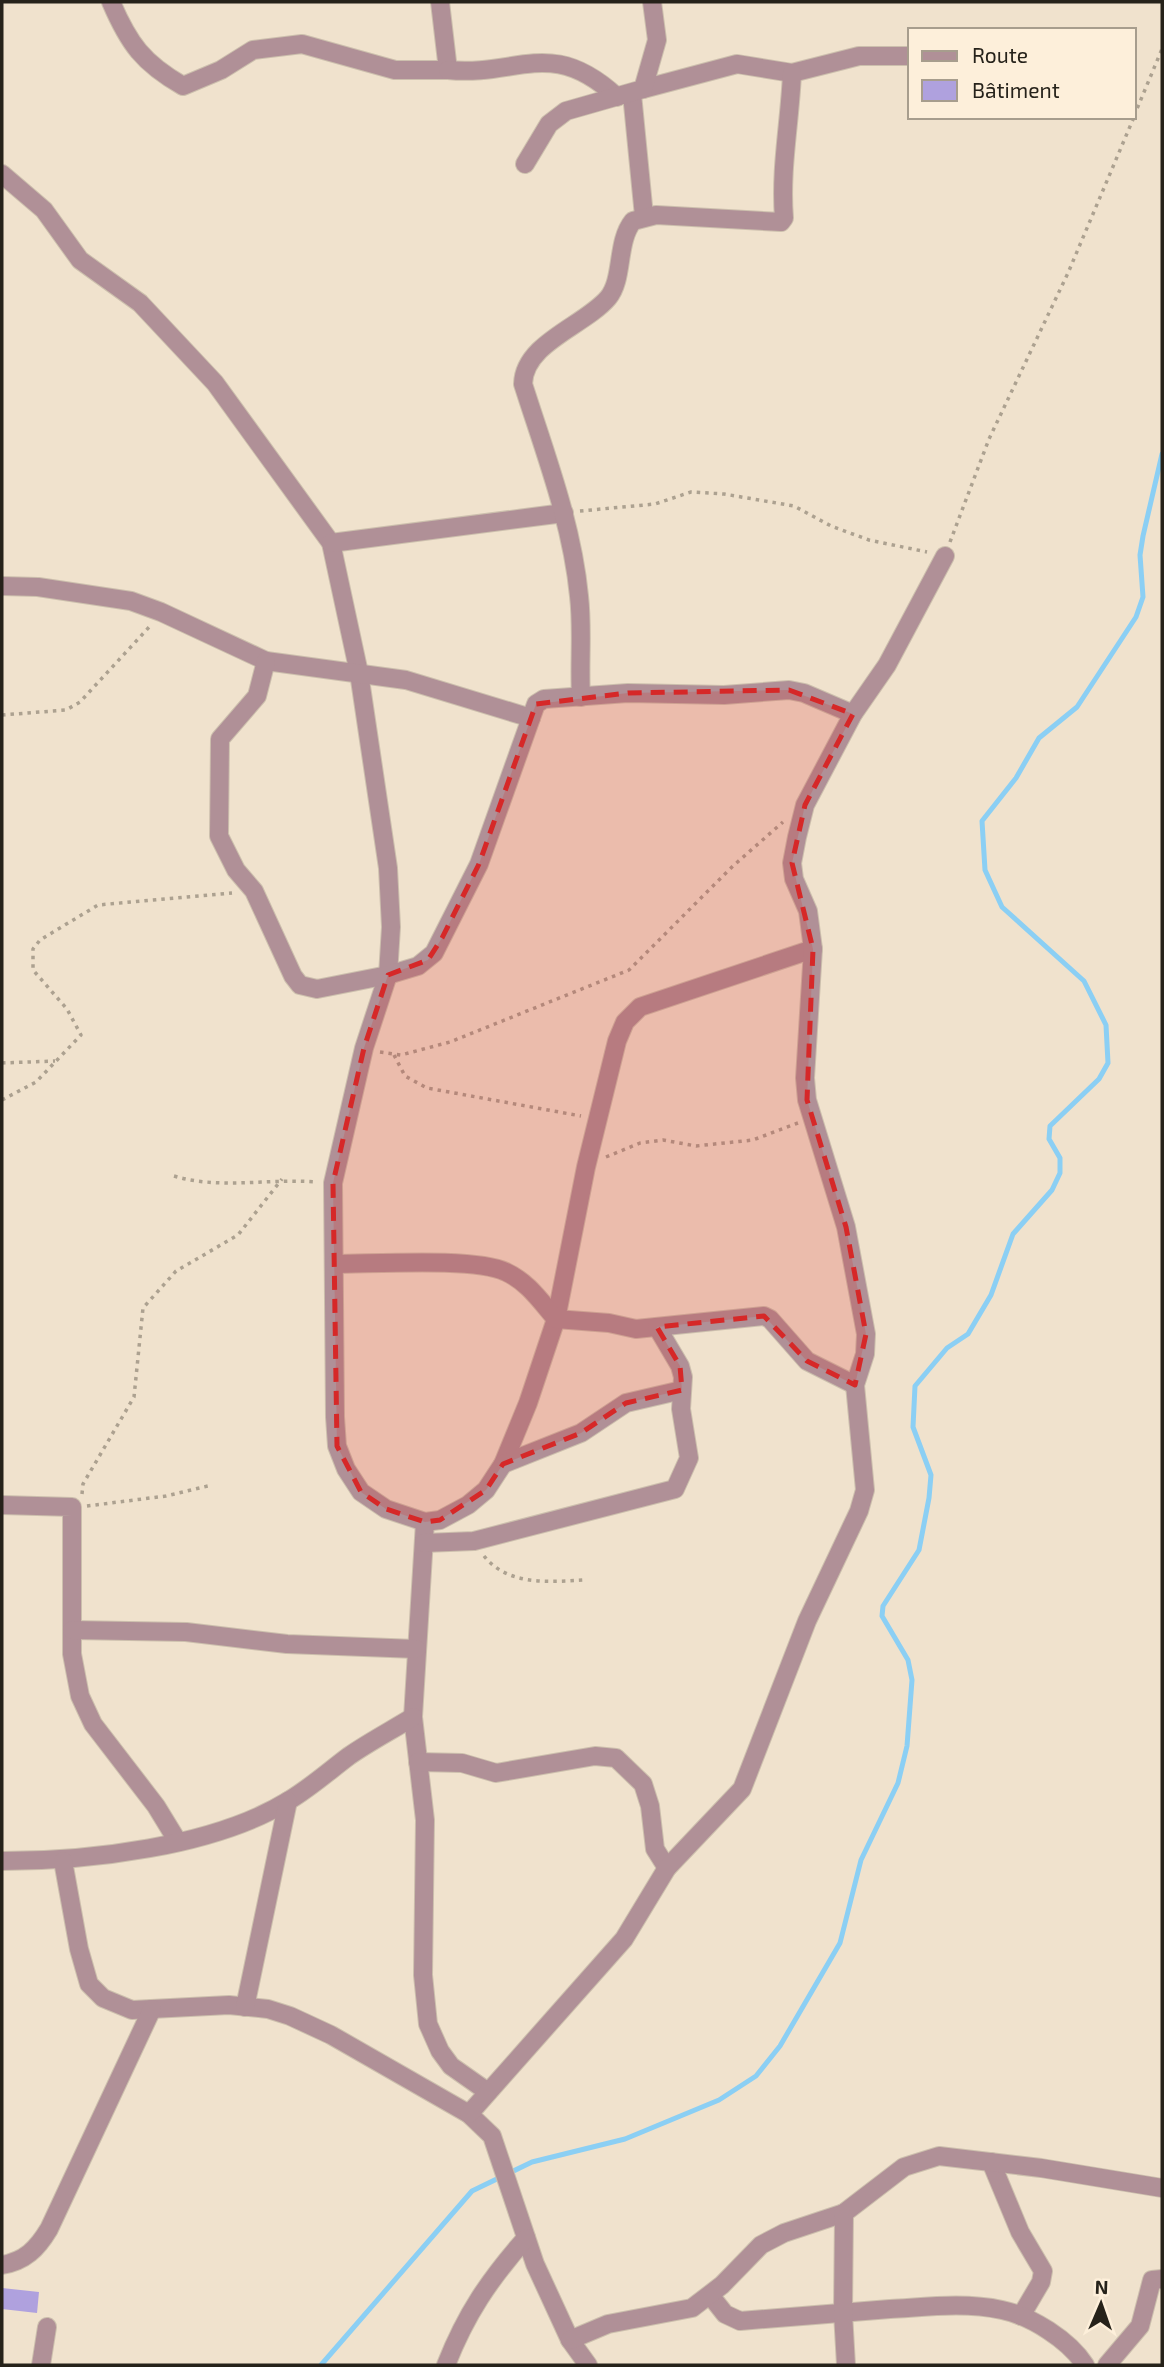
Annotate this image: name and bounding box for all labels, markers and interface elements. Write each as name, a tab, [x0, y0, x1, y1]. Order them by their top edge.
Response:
legend	[908, 28, 1136, 119]
text: Route	[972, 42, 1028, 67]
text: Bâtiment	[972, 77, 1060, 102]
north arrow	[1066, 2269, 1136, 2339]
text: N	[1094, 2275, 1109, 2298]

